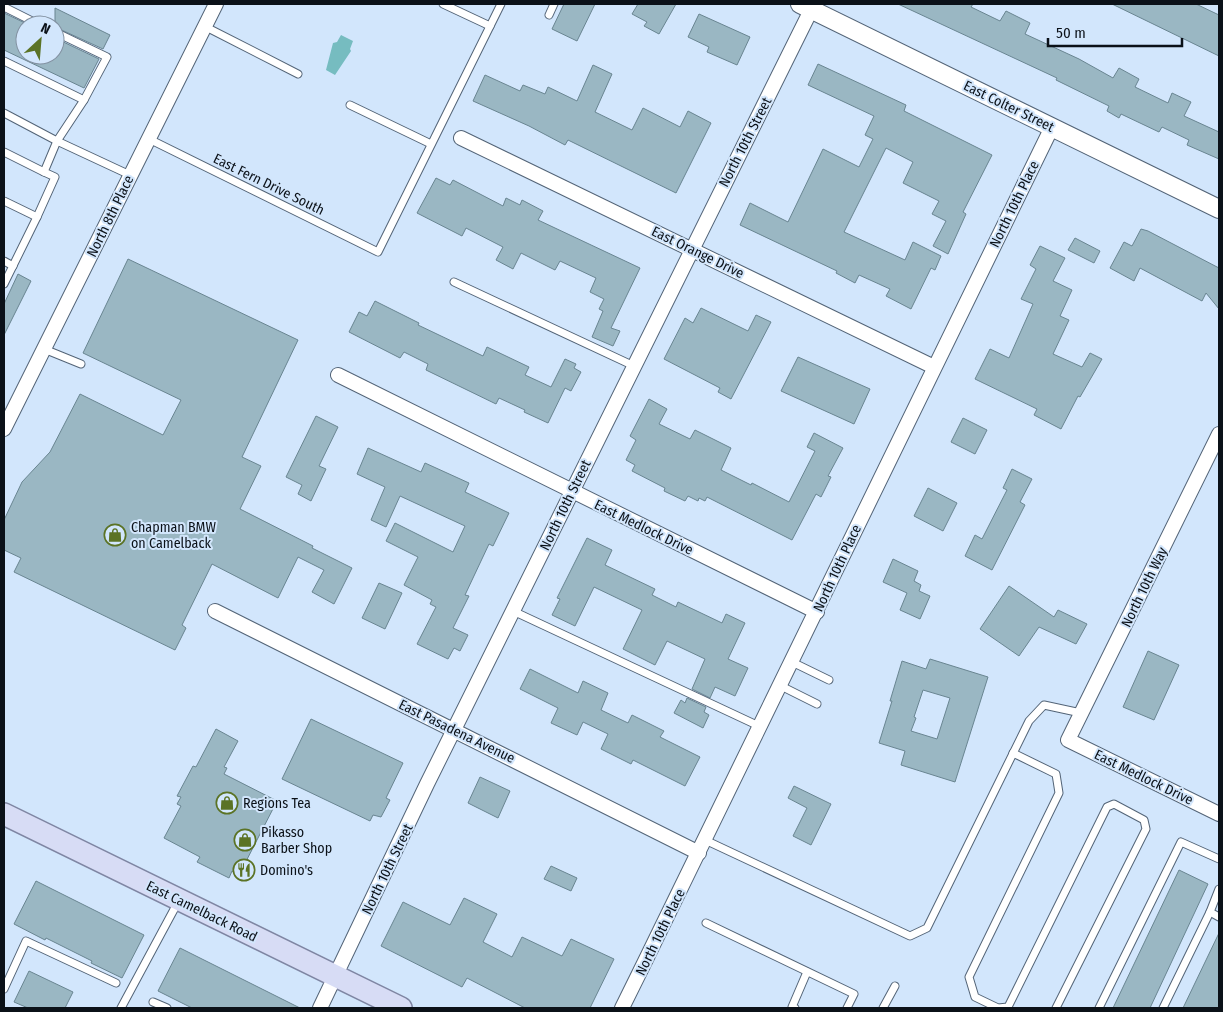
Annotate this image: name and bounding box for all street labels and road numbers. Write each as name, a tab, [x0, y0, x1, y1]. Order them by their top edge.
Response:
street label: East Colter Street	[961, 77, 1057, 136]
street label: North 10th Street	[716, 94, 776, 190]
street label: East Fern Drive South	[210, 150, 327, 219]
street label: North 10th Place	[986, 158, 1043, 250]
street label: North 8th Place	[83, 173, 138, 260]
street label: East Orange Drive	[649, 223, 747, 282]
street label: North 10th Street	[536, 457, 595, 553]
street label: East Medlock Drive	[592, 496, 696, 559]
street label: North 10th Place	[810, 522, 865, 615]
street label: North 10th Way	[1118, 544, 1171, 630]
street label: East Pasadena Avenue	[396, 696, 518, 767]
street label: East Medlock Drive	[1092, 746, 1196, 809]
street label: North 10th Street	[358, 821, 417, 917]
street label: East Camelback Road	[144, 877, 260, 946]
street label: North 10th Place	[632, 886, 689, 978]

